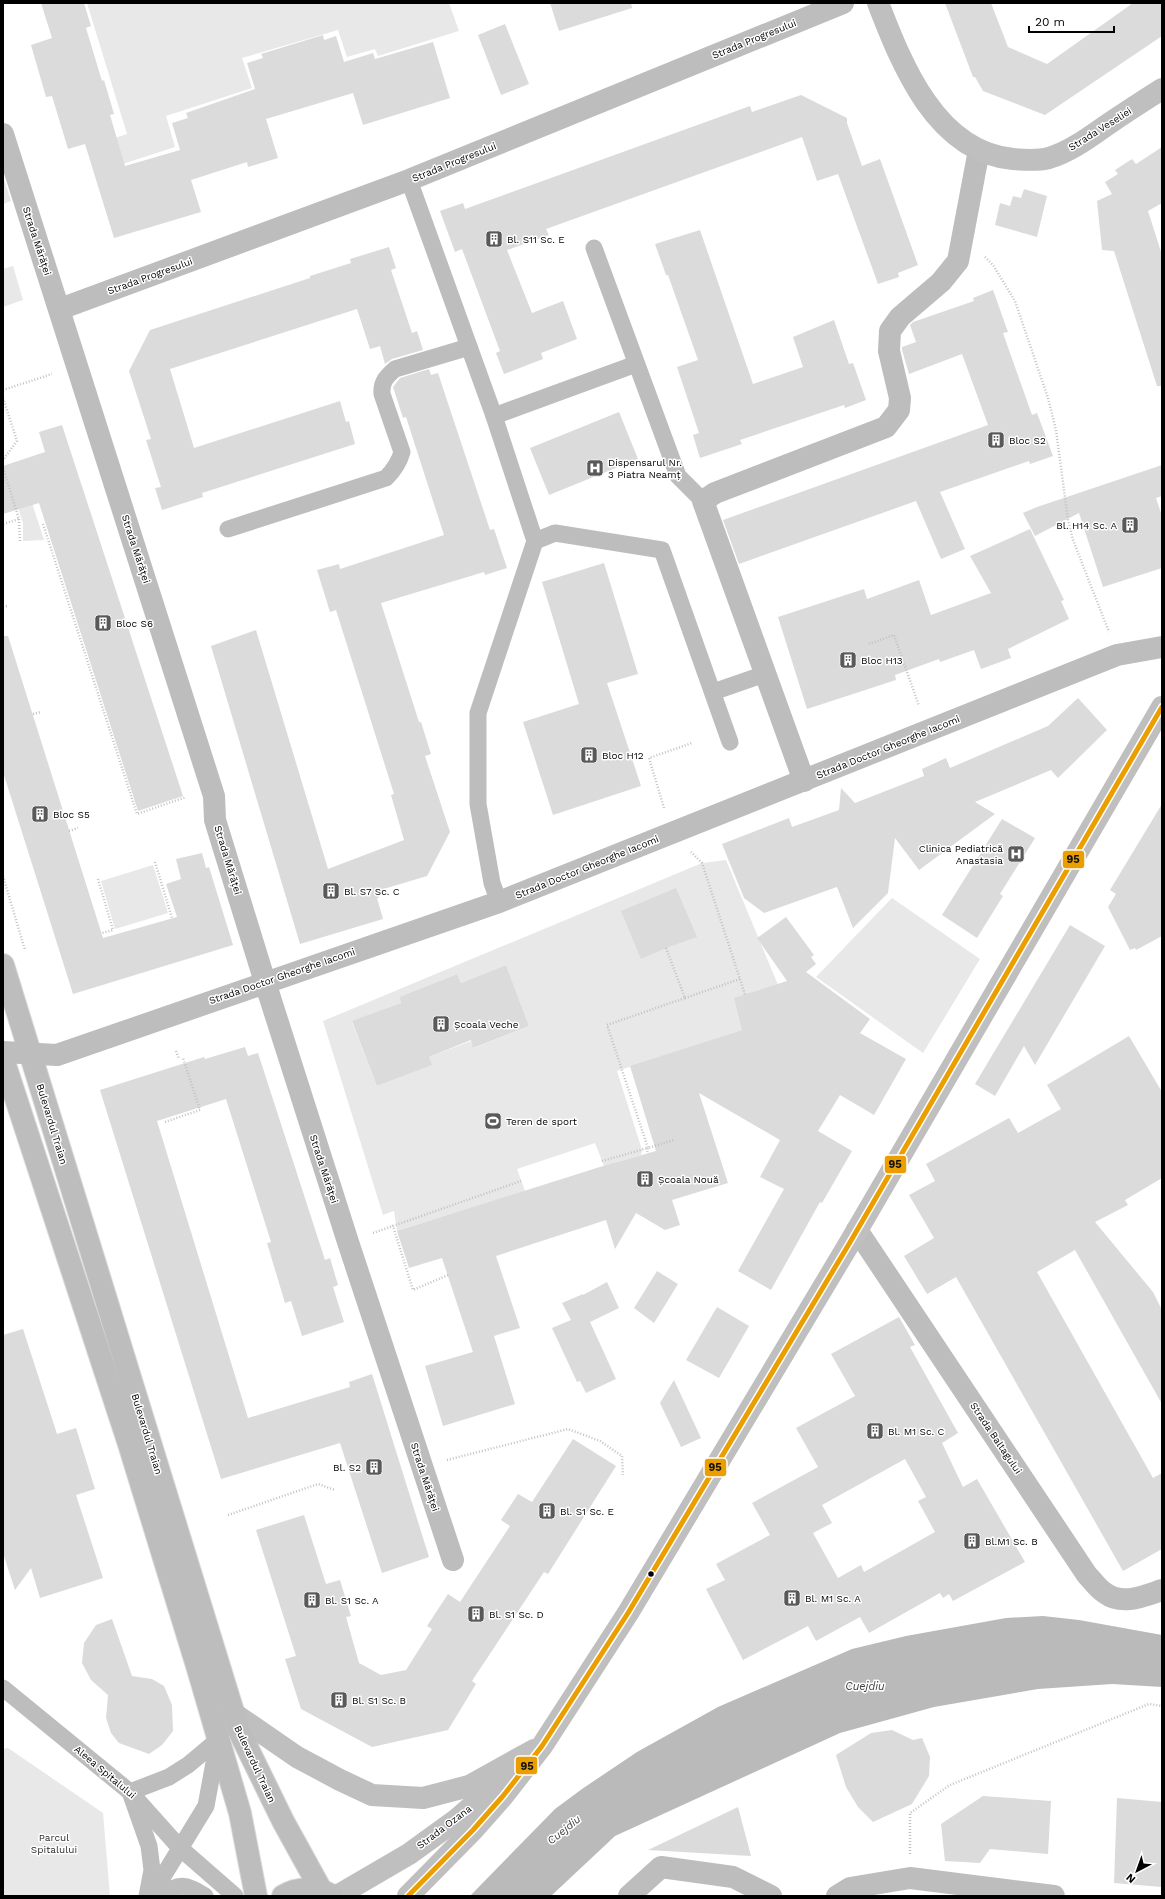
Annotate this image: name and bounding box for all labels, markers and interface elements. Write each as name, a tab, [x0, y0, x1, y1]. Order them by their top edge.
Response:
scale bar	[1029, 8, 1114, 34]
text: 20 m	[1035, 15, 1065, 29]
street label: Strada Progresului	[710, 17, 798, 61]
street label: Strada Veseliei	[1067, 105, 1133, 153]
street label: Strada Progresului	[410, 140, 498, 184]
street label: Strada Mărăței	[21, 205, 53, 277]
building icon: Bl. S11 Sc. E	[484, 229, 504, 249]
place label: Bl. S11 Sc. E	[507, 234, 565, 245]
street label: Strada Progresului	[106, 255, 194, 297]
building icon: Bloc S2	[986, 430, 1006, 450]
place label: Bloc S2	[1009, 435, 1046, 446]
place label: Dispensarul Nr. 3 Piatra Neamț	[608, 457, 682, 480]
hospital icon: Dispensarul Nr. 3 Piatra Neamț	[585, 458, 605, 478]
street label: Strada Mărăței	[120, 513, 152, 585]
building icon: Bl. H14 Sc. A	[1120, 515, 1140, 535]
place label: Bl. H14 Sc. A	[1056, 520, 1117, 531]
building icon: Bloc S6	[93, 613, 113, 633]
place label: Bloc S6	[116, 618, 153, 629]
building icon: Bloc H13	[838, 650, 858, 670]
place label: Bloc H13	[861, 655, 903, 666]
street label: Strada Doctor Gheorghe Iacomi	[815, 713, 961, 781]
building icon: Bloc H12	[579, 745, 599, 765]
place label: Bloc H12	[602, 750, 644, 761]
building icon: Bloc S5	[30, 804, 50, 824]
place label: Bloc S5	[53, 809, 90, 820]
street label: Strada Mărăței	[212, 824, 244, 896]
street label: Strada Doctor Gheorghe Iacomi	[514, 833, 660, 901]
place label: Clinica Pediatrică Anastasia	[919, 843, 1003, 866]
hospital icon: Clinica Pediatrică Anastasia	[1006, 844, 1026, 864]
line badge: 95	[1062, 850, 1085, 869]
text: 95	[1066, 853, 1080, 866]
building icon: Bl. S7 Sc. C	[321, 881, 341, 901]
place label: Bl. S7 Sc. C	[344, 886, 400, 897]
street label: Strada Doctor Gheorghe Iacomi	[208, 946, 356, 1006]
building icon: Școala Veche	[431, 1014, 451, 1034]
place label: Școala Veche	[454, 1019, 519, 1030]
street label: Bulevardul Traian	[34, 1082, 70, 1166]
sports icon: Teren de sport	[483, 1111, 503, 1131]
place label: Teren de sport	[506, 1116, 578, 1127]
street label: Strada Mărăței	[308, 1133, 340, 1205]
line badge: 95	[884, 1155, 907, 1174]
text: 95	[888, 1158, 902, 1171]
building icon: Școala Nouă	[635, 1169, 655, 1189]
place label: Școala Nouă	[658, 1174, 719, 1185]
street label: Bulevardul Traian	[129, 1392, 165, 1476]
street label: Strada Baltagului	[968, 1400, 1024, 1476]
building icon: Bl. M1 Sc. C	[865, 1421, 885, 1441]
place label: Bl. M1 Sc. C	[888, 1426, 945, 1437]
street label: Strada Mărăței	[409, 1441, 441, 1513]
building icon: Bl. S2	[364, 1457, 384, 1477]
line badge: 95	[704, 1458, 727, 1477]
text: 95	[708, 1461, 722, 1474]
place label: Bl. S2	[333, 1462, 361, 1473]
building icon: Bl. S1 Sc. E	[537, 1501, 557, 1521]
place label: Bl. S1 Sc. E	[560, 1506, 614, 1517]
building icon: Bl.M1 Sc. B	[962, 1531, 982, 1551]
place label: Bl.M1 Sc. B	[985, 1536, 1038, 1547]
unlabelled marker	[646, 1569, 656, 1579]
building icon: Bl. M1 Sc. A	[782, 1588, 802, 1608]
building icon: Bl. S1 Sc. A	[302, 1590, 322, 1610]
place label: Bl. M1 Sc. A	[805, 1593, 861, 1604]
place label: Bl. S1 Sc. A	[325, 1595, 379, 1606]
building icon: Bl. S1 Sc. D	[466, 1604, 486, 1624]
place label: Bl. S1 Sc. D	[489, 1609, 544, 1620]
water label: Cuejdiu	[845, 1680, 885, 1693]
building icon: Bl. S1 Sc. B	[329, 1690, 349, 1710]
place label: Bl. S1 Sc. B	[352, 1695, 406, 1706]
street label: Bulevardul Traian	[232, 1724, 278, 1804]
street label: Aleea Spitalului	[72, 1743, 138, 1801]
line badge: 95	[515, 1756, 538, 1775]
text: 95	[520, 1760, 534, 1773]
street label: Strada Ozana	[414, 1803, 474, 1851]
water label: Cuejdiu	[545, 1812, 584, 1847]
park label: Parcul Spitalului	[31, 1832, 77, 1855]
north arrow	[1117, 1851, 1157, 1891]
text: N	[1123, 1871, 1138, 1886]

